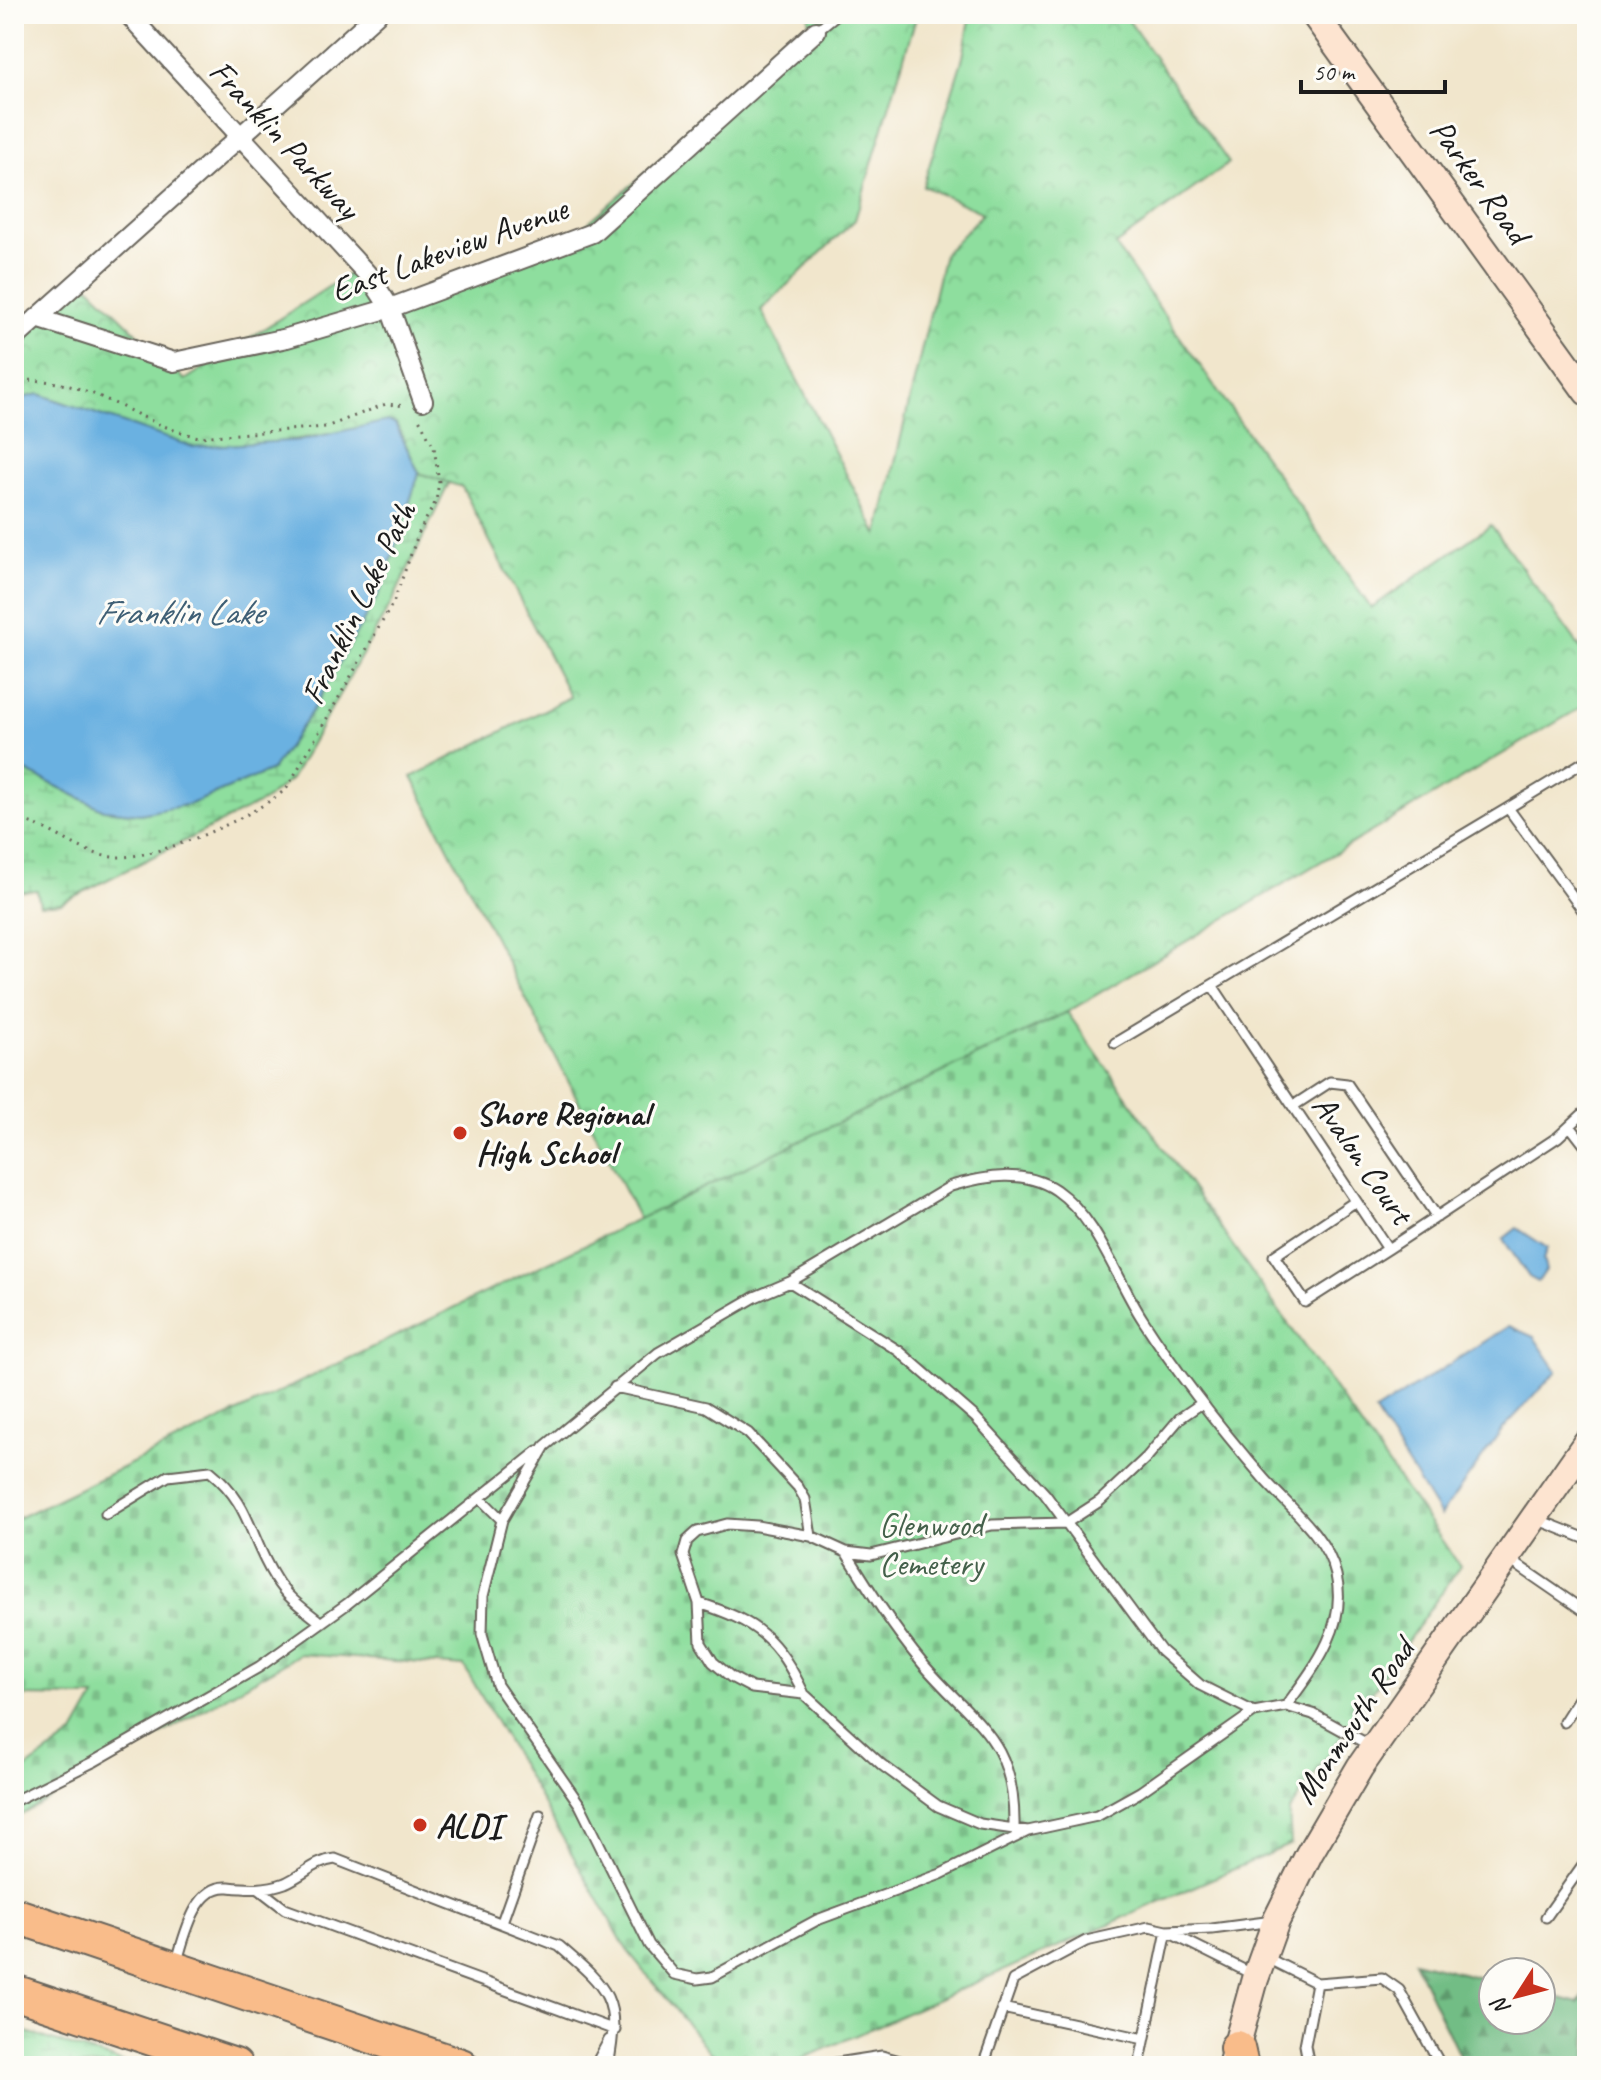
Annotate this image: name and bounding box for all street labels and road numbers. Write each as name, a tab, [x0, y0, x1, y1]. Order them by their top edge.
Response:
street label: Franklin Parkway	[200, 50, 372, 230]
street label: Parker Road	[1420, 110, 1542, 255]
street label: East Lakeview Avenue	[325, 186, 575, 312]
street label: Franklin Lake Path	[290, 493, 426, 711]
street label: Avalon Court	[1303, 1086, 1425, 1235]
street label: Monmouth Road	[1282, 1626, 1427, 1812]

